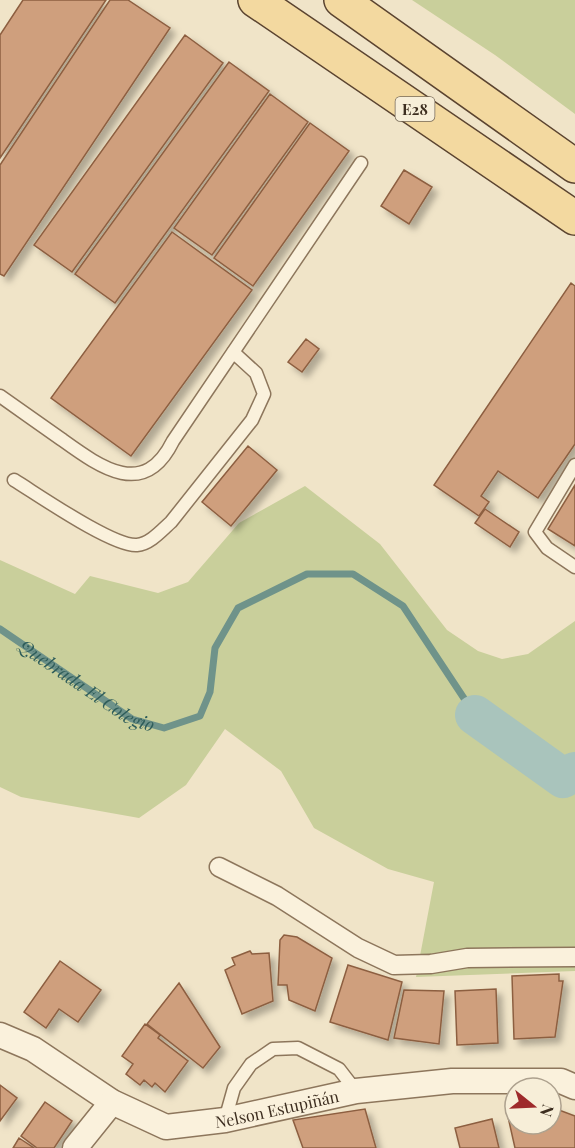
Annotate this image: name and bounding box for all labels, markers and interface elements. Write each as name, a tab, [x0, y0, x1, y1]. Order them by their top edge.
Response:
road number: E28	[396, 97, 434, 121]
water label: Quebrada El Colegio	[13, 633, 157, 737]
north arrow	[503, 1076, 563, 1136]
street label: Nelson Estupiñán	[214, 1085, 341, 1132]
text: N	[536, 1102, 560, 1120]

